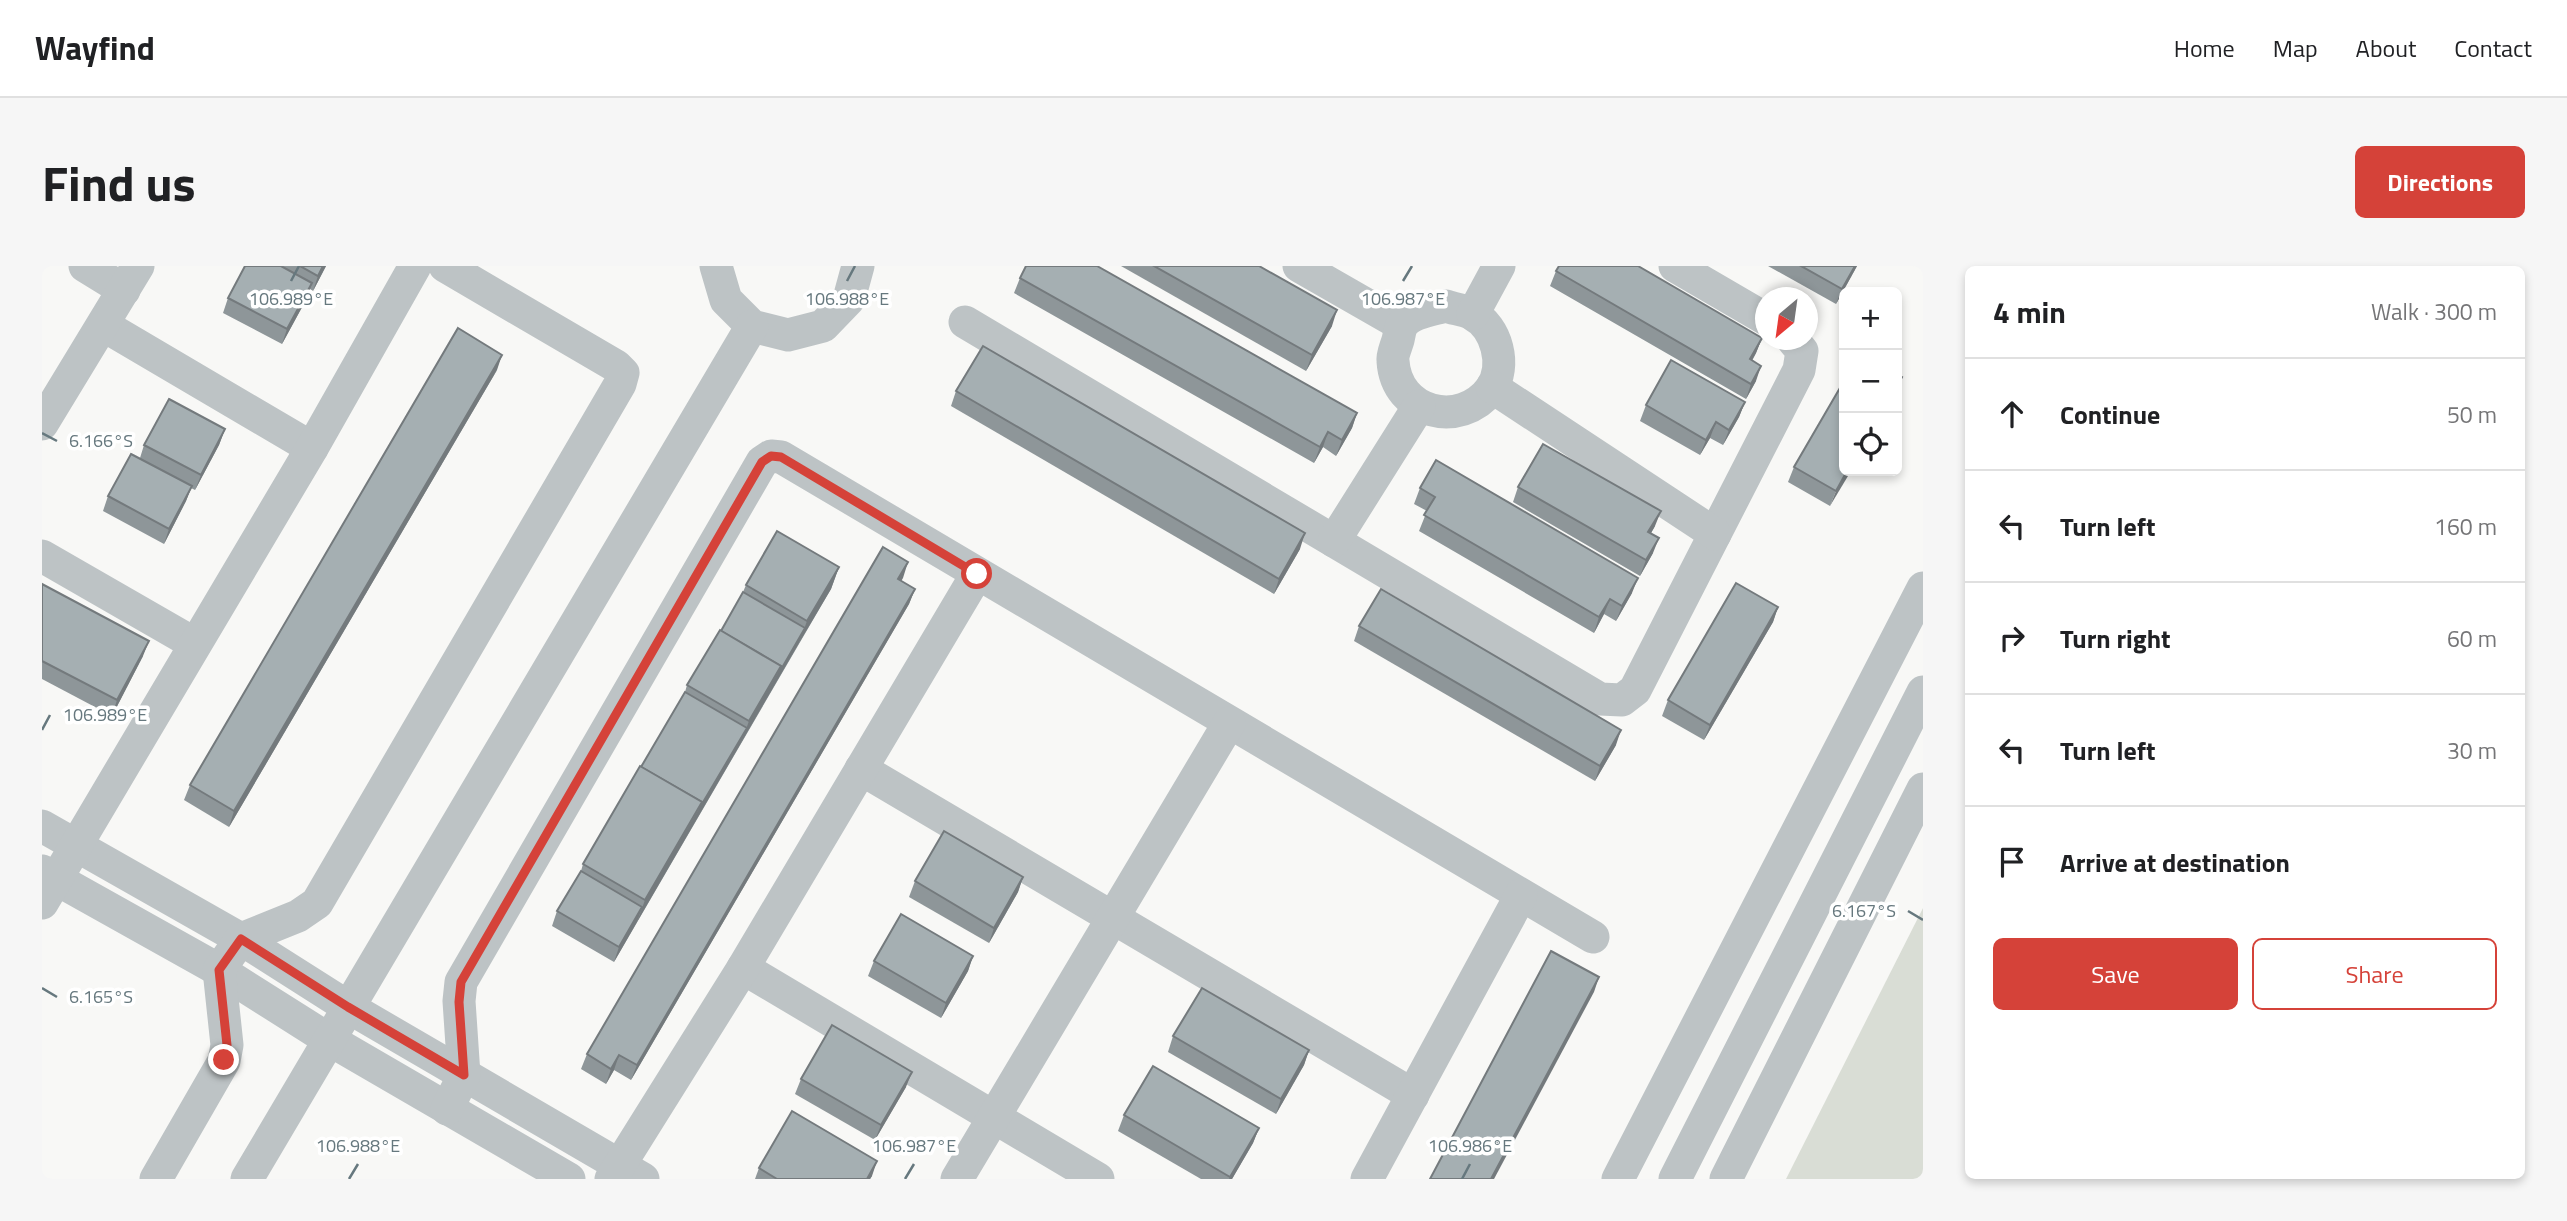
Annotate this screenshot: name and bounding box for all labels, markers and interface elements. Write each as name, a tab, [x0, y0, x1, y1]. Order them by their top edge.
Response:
text: Wayfind	[35, 23, 155, 73]
text: Home	[2174, 30, 2235, 66]
text: Map	[2273, 30, 2318, 66]
text: About	[2356, 30, 2416, 66]
text: Contact	[2454, 30, 2532, 66]
text: Find us	[42, 145, 196, 220]
button: Directions	[2355, 146, 2525, 218]
text: 106.989°E	[249, 285, 333, 312]
text: 106.988°E	[805, 285, 889, 312]
text: 106.987°E	[1361, 285, 1445, 312]
north arrow	[1755, 287, 1818, 350]
map controls	[1839, 287, 1902, 476]
button: +	[1839, 287, 1902, 350]
text: 4 min	[1993, 289, 2066, 335]
text: Walk · 300 m	[2371, 294, 2497, 329]
button: −	[1839, 350, 1902, 413]
icon: ahead	[1993, 395, 2031, 433]
text: Continue	[2060, 395, 2160, 434]
text: 50 m	[2447, 397, 2497, 432]
button: locate	[1839, 413, 1902, 476]
text: 6.166°S	[69, 427, 133, 454]
icon: left	[1993, 507, 2031, 545]
text: Turn left	[2060, 507, 2155, 546]
text: 160 m	[2434, 509, 2497, 544]
route start	[961, 558, 992, 589]
icon: right	[1993, 619, 2031, 657]
text: Turn right	[2060, 619, 2171, 658]
text: 60 m	[2447, 621, 2497, 656]
text: 106.989°E	[63, 701, 147, 728]
icon: left	[1993, 731, 2031, 769]
text: Turn left	[2060, 731, 2155, 770]
text: 30 m	[2447, 733, 2497, 768]
icon: arrive	[1993, 843, 2031, 881]
text: Arrive at destination	[2060, 843, 2290, 882]
text: 6.167°S	[1832, 897, 1896, 924]
button: Save	[1993, 938, 2238, 1010]
button: Share	[2252, 938, 2497, 1010]
text: 6.165°S	[69, 983, 133, 1010]
route end	[208, 1044, 239, 1075]
text: 106.988°E	[316, 1132, 400, 1159]
text: 106.987°E	[872, 1132, 956, 1159]
text: 106.986°E	[1428, 1132, 1512, 1159]

